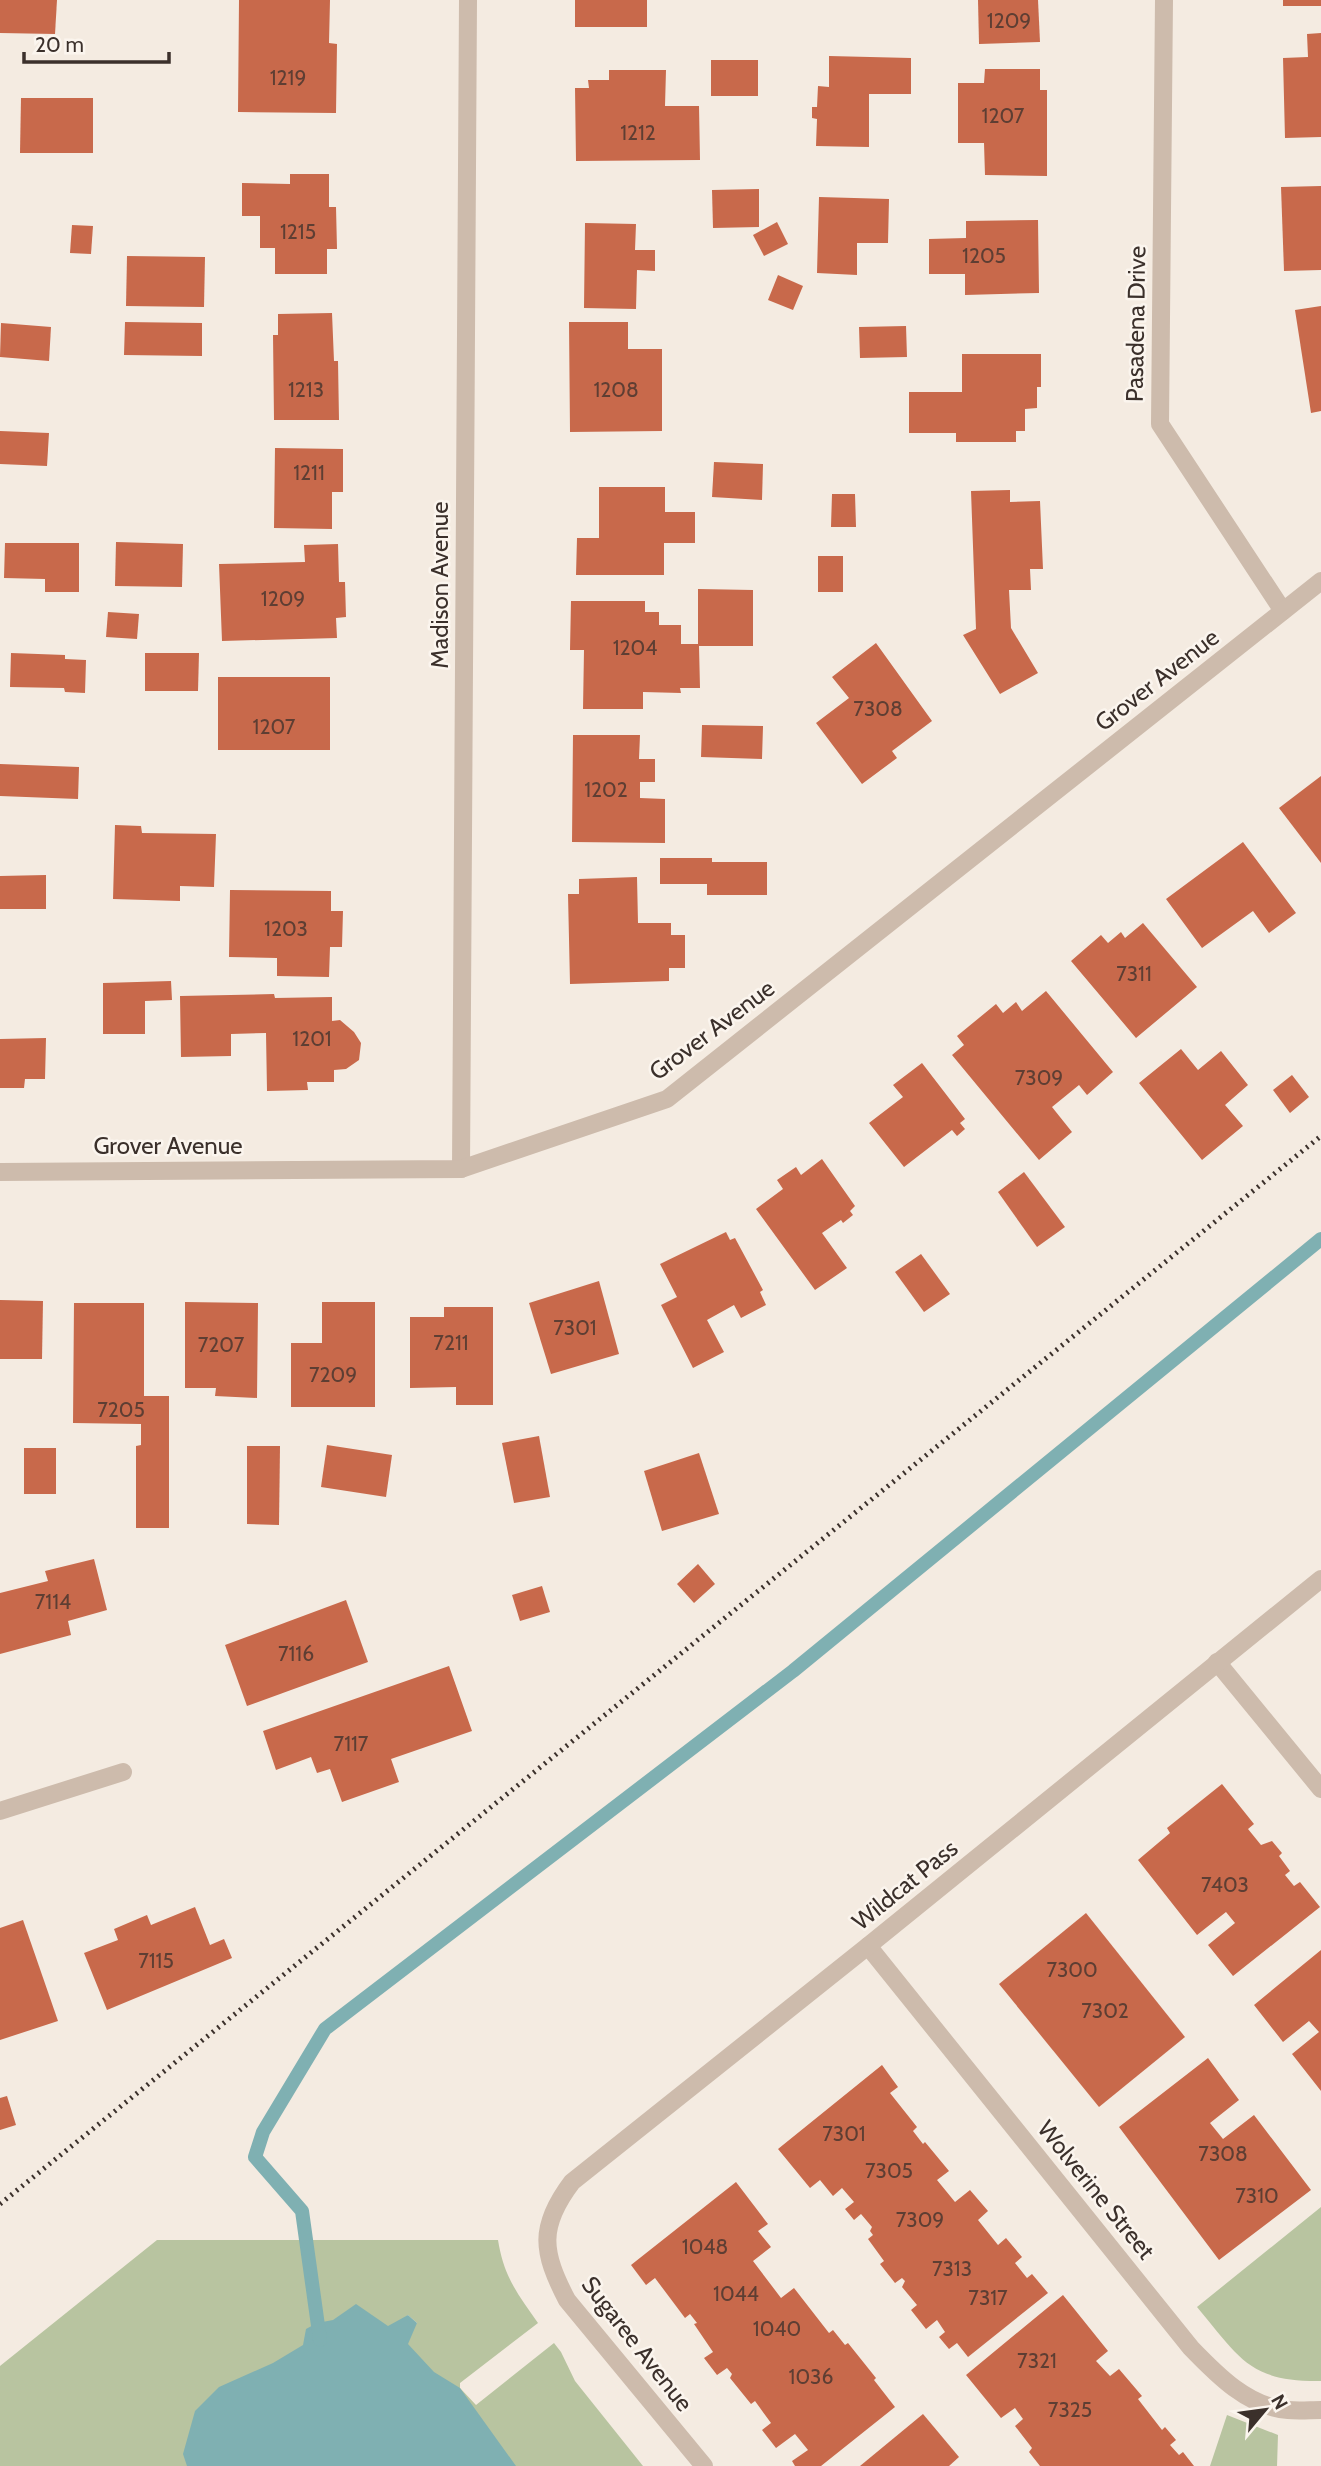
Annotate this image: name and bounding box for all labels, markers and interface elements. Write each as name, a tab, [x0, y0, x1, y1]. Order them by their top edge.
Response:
house number: 1209	[987, 8, 1031, 33]
scale bar	[24, 21, 170, 65]
text: 20 m	[35, 32, 84, 57]
house number: 1219	[270, 65, 306, 90]
house number: 1207	[982, 103, 1025, 128]
house number: 1212	[620, 120, 656, 145]
house number: 1215	[280, 219, 316, 244]
house number: 1205	[962, 243, 1006, 268]
street label: Pasadena Drive	[1120, 246, 1151, 402]
house number: 1213	[288, 377, 324, 402]
house number: 1208	[593, 377, 639, 402]
house number: 1211	[293, 460, 325, 485]
street label: Madison Avenue	[425, 501, 454, 669]
house number: 1209	[261, 586, 305, 611]
street label: Grover Avenue	[1089, 622, 1224, 737]
house number: 1204	[613, 635, 657, 660]
house number: 7308	[853, 696, 903, 721]
house number: 1207	[253, 714, 296, 739]
house number: 1202	[584, 777, 628, 802]
house number: 1203	[264, 916, 308, 941]
house number: 7311	[1116, 961, 1152, 986]
street label: Grover Avenue	[643, 973, 780, 1086]
house number: 1201	[292, 1026, 332, 1051]
house number: 7309	[1015, 1065, 1063, 1090]
street label: Grover Avenue	[93, 1131, 243, 1160]
house number: 7301	[553, 1315, 597, 1340]
house number: 7211	[433, 1330, 469, 1355]
house number: 7207	[198, 1332, 245, 1357]
house number: 7209	[309, 1362, 357, 1387]
house number: 7205	[97, 1397, 145, 1422]
house number: 7114	[35, 1589, 71, 1614]
house number: 7116	[278, 1641, 314, 1666]
house number: 7117	[334, 1731, 369, 1756]
street label: Wildcat Pass	[846, 1833, 963, 1936]
house number: 7403	[1201, 1872, 1249, 1897]
house number: 7115	[138, 1948, 174, 1973]
house number: 7300	[1046, 1957, 1098, 1982]
house number: 7302	[1081, 1998, 1129, 2023]
street label: Wolverine Street	[1032, 2115, 1161, 2265]
house number: 7301	[822, 2121, 866, 2146]
house number: 7308	[1198, 2141, 1248, 2166]
house number: 7305	[865, 2158, 913, 2183]
house number: 7310	[1235, 2183, 1279, 2208]
house number: 7309	[896, 2207, 944, 2232]
house number: 1048	[682, 2234, 728, 2259]
house number: 7313	[932, 2256, 972, 2281]
street label: Sugaree Avenue	[576, 2270, 699, 2417]
house number: 1044	[713, 2281, 759, 2306]
house number: 7317	[968, 2285, 1008, 2310]
house number: 1040	[753, 2316, 801, 2341]
house number: 7321	[1017, 2348, 1057, 2373]
house number: 1036	[789, 2364, 833, 2389]
north arrow	[1230, 2375, 1300, 2445]
text: N	[1266, 2391, 1293, 2413]
house number: 7325	[1048, 2397, 1092, 2422]

